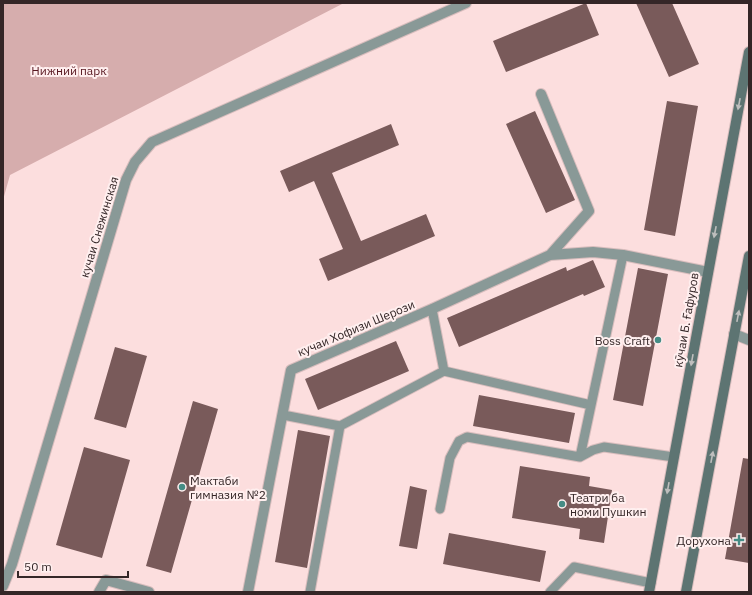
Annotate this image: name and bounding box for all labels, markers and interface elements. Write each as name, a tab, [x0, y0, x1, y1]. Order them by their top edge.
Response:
park label: Нижний парк	[31, 63, 107, 78]
one-way arrow	[736, 98, 742, 110]
street label: кучаи Снежинская	[76, 175, 122, 279]
one-way arrow	[712, 226, 718, 238]
street label: кӯчаи Б. Ғафуров	[670, 271, 702, 369]
street label: кучаи Хофизи Шерози	[295, 296, 417, 360]
one-way arrow	[735, 310, 741, 322]
place label: Boss Craft	[595, 333, 650, 348]
marker: Boss Craft	[653, 335, 663, 345]
one-way arrow	[688, 354, 694, 366]
one-way arrow	[709, 451, 715, 463]
place label: Мактаби гимназия №2	[190, 473, 266, 502]
marker: Мактаби гимназия №2	[177, 482, 187, 492]
one-way arrow	[665, 482, 671, 494]
place label: Театри ба номи Пушкин	[570, 490, 647, 519]
marker: Театри ба номи Пушкин	[557, 499, 567, 509]
place label: Дорухона	[677, 533, 732, 548]
marker: Дорухона	[734, 535, 744, 545]
scale bar	[18, 553, 128, 579]
text: 50 m	[24, 559, 52, 574]

